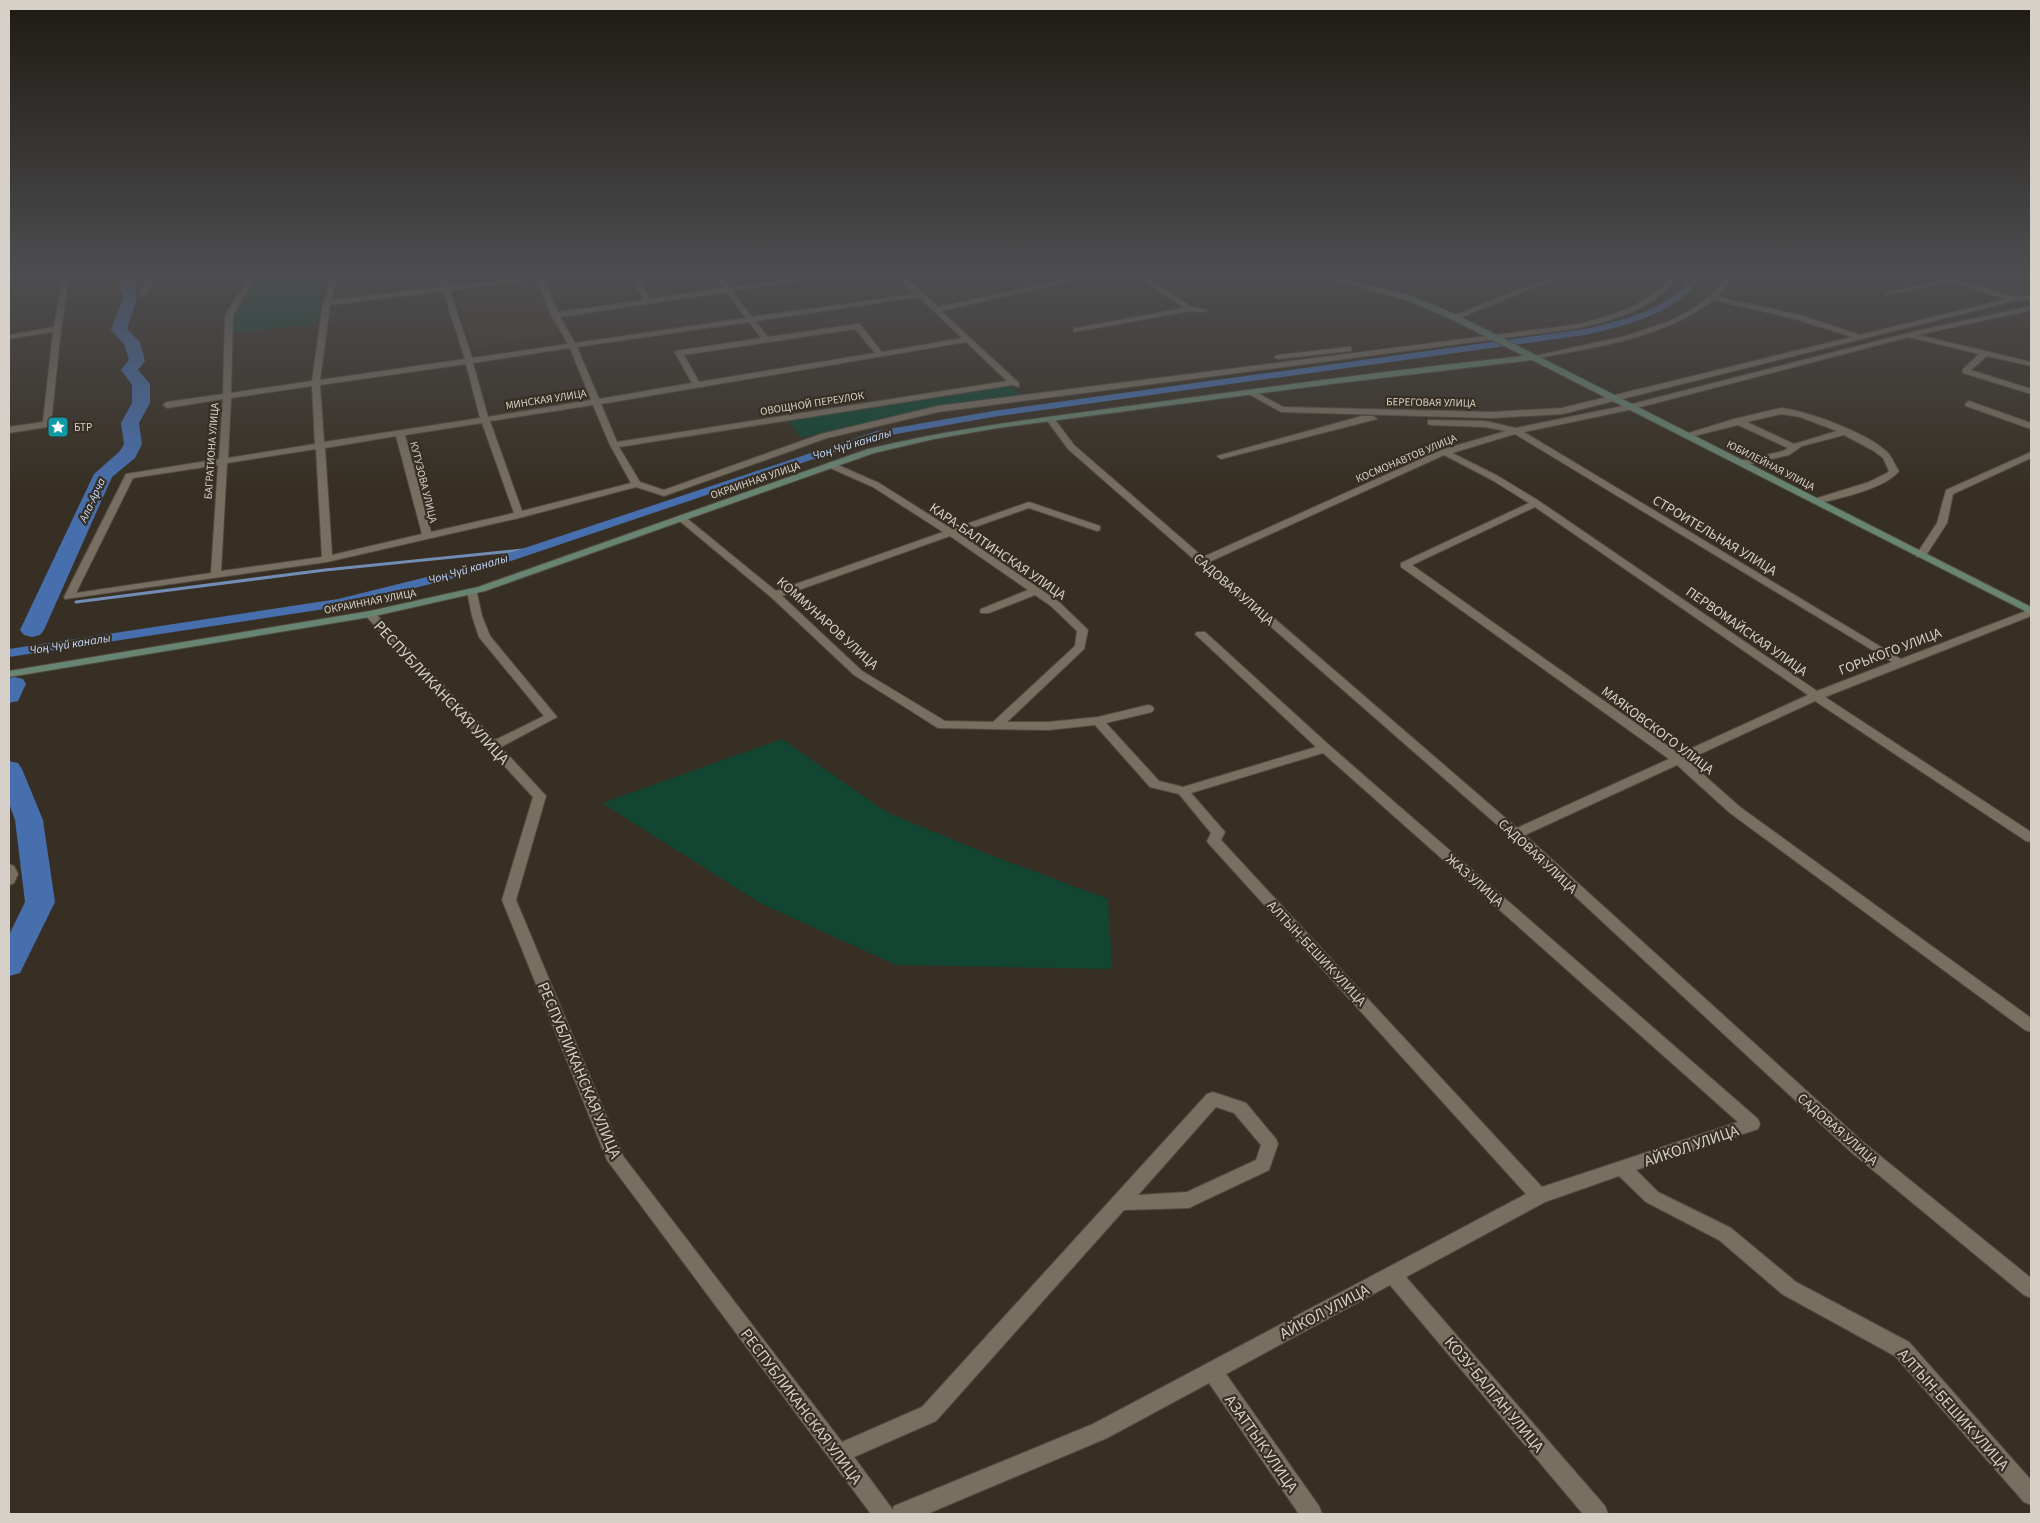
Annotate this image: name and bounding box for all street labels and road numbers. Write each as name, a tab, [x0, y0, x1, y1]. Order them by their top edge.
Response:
street label: МИНСКАЯ УЛИЦА	[505, 386, 588, 413]
street label: ОВОЩНОЙ ПЕРЕУЛОК	[759, 388, 866, 419]
street label: БЕРЕГОВАЯ УЛИЦА	[1386, 394, 1476, 411]
street label: БАГРАТИОНА УЛИЦА	[201, 402, 222, 500]
street label: КОСМОНАВТОВ УЛИЦА	[1353, 430, 1459, 487]
street label: ЮБИЛЕЙНАЯ УЛИЦА	[1724, 437, 1818, 494]
street label: КУТУЗОВА УЛИЦА	[406, 440, 441, 524]
street label: ОКРАИННАЯ УЛИЦА	[708, 458, 802, 503]
street label: СТРОИТЕЛЬНАЯ УЛИЦА	[1648, 491, 1781, 581]
street label: КАРА-БАЛТИНСКАЯ УЛИЦА	[925, 499, 1070, 605]
street label: САДОВАЯ УЛИЦА	[1188, 549, 1279, 631]
street label: КОММУНАРОВ УЛИЦА	[772, 573, 883, 675]
street label: ПЕРВОМАЙСКАЯ УЛИЦА	[1682, 582, 1812, 682]
street label: ОКРАИННАЯ УЛИЦА	[323, 585, 418, 618]
street label: РЕСПУБЛИКАНСКАЯ УЛИЦА	[368, 616, 514, 770]
street label: ГОРЬКОГО УЛИЦА	[1836, 623, 1945, 681]
street label: МАЯКОВСКОГО УЛИЦА	[1597, 682, 1718, 780]
street label: САДОВАЯ УЛИЦА	[1493, 815, 1582, 899]
street label: ЖАЗ УЛИЦА	[1441, 850, 1508, 912]
street label: АЛТЫН-БЕШИК УЛИЦА	[1262, 897, 1371, 1011]
street label: РЕСПУБЛИКАНСКАЯ УЛИЦА	[532, 979, 626, 1162]
street label: САДОВАЯ УЛИЦА	[1792, 1089, 1883, 1171]
street label: АЙКОЛ УЛИЦА	[1641, 1119, 1742, 1172]
street label: АЙКОЛ УЛИЦА	[1276, 1279, 1373, 1345]
street label: РЕСПУБЛИКАНСКАЯ УЛИЦА	[735, 1324, 867, 1489]
street label: КОЗУ-БАЛГАН УЛИЦА	[1439, 1332, 1549, 1457]
street label: АЛТЫН-БЕШИК УЛИЦА	[1892, 1344, 2014, 1476]
street label: АЗАТТЫК УЛИЦА	[1219, 1390, 1303, 1497]

